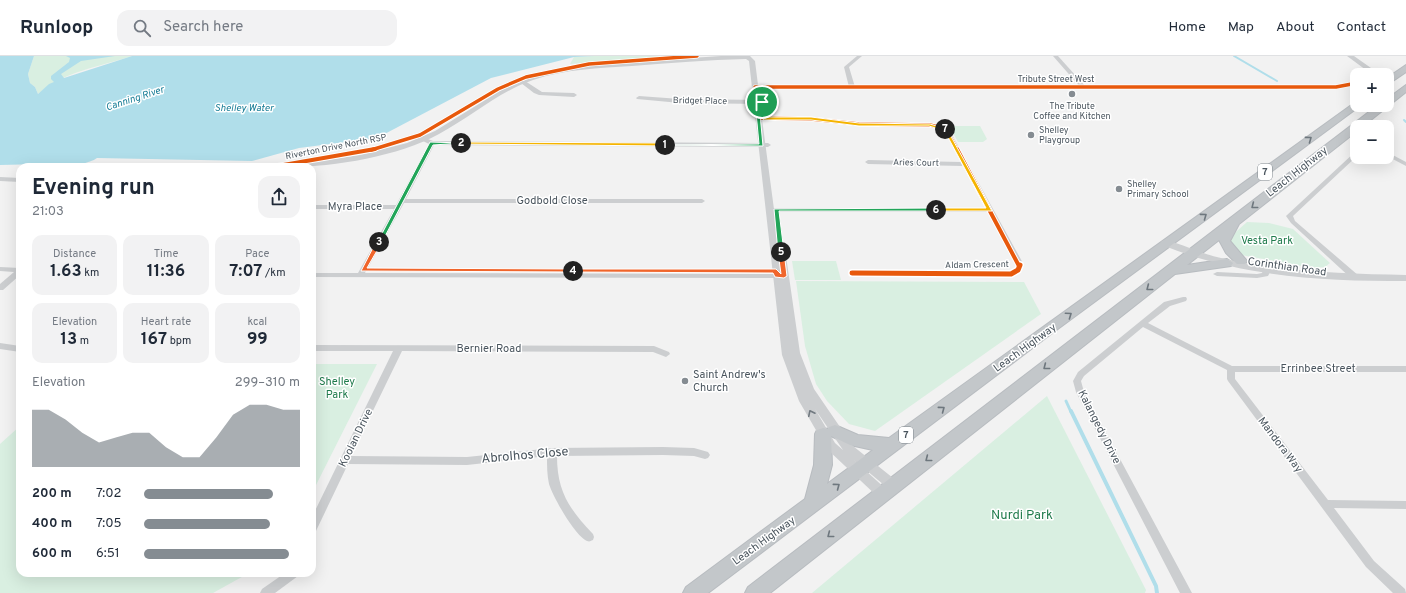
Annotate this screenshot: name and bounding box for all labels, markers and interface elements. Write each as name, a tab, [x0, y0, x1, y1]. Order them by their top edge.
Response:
search box	[117, 10, 397, 46]
text: Runloop	[20, 16, 93, 40]
icon: search	[131, 17, 153, 39]
text: Search here	[163, 18, 243, 37]
text: Home	[1169, 19, 1206, 36]
text: Map	[1228, 19, 1254, 36]
text: About	[1276, 19, 1315, 36]
text: Contact	[1337, 19, 1386, 36]
map controls	[1350, 68, 1394, 164]
button: +	[1350, 68, 1394, 112]
street label: Tribute Street West	[1018, 74, 1094, 85]
water label: Canning River	[104, 83, 167, 115]
pin	[745, 85, 779, 119]
marker: The Tribute Coffee and Kitchen	[1067, 89, 1077, 99]
icon: arrive	[751, 91, 773, 113]
street label: Bridget Place	[673, 95, 727, 107]
place label: The Tribute Coffee and Kitchen	[1033, 101, 1111, 122]
water label: Shelley Water	[214, 102, 275, 115]
pin: 7	[935, 119, 955, 139]
button: −	[1350, 120, 1394, 164]
text: 7	[942, 122, 948, 136]
place label: Shelley Playgroup	[1039, 125, 1080, 146]
marker: Shelley Playgroup	[1026, 130, 1036, 140]
street label: Riverton Drive North RSP	[285, 132, 388, 162]
pin: 2	[451, 133, 471, 153]
pin: 1	[655, 135, 675, 155]
text: 2	[458, 136, 464, 150]
one-way arrow	[1304, 137, 1311, 144]
text: 1	[663, 138, 667, 152]
street label: Leach Highway	[1263, 143, 1331, 200]
street label: Aries Court	[893, 157, 939, 169]
road number: 7	[1258, 164, 1272, 180]
text: Evening run	[32, 175, 155, 202]
button: share	[258, 176, 300, 218]
place label: Shelley Primary School	[1127, 179, 1189, 200]
marker: Shelley Primary School	[1114, 184, 1124, 194]
street label: Godbold Close	[516, 194, 588, 208]
street label: Myra Place	[328, 200, 382, 214]
pin: 6	[926, 200, 946, 220]
one-way arrow	[1251, 201, 1258, 208]
text: 6	[933, 203, 939, 217]
text: 21:03	[32, 204, 64, 220]
one-way arrow	[1200, 213, 1207, 221]
pin: 3	[369, 232, 389, 252]
park label: Vesta Park	[1241, 234, 1293, 248]
text: 3	[376, 235, 382, 249]
pin: 5	[771, 242, 791, 262]
text: 5	[778, 245, 784, 259]
text: Distance	[53, 247, 96, 261]
text: Time	[154, 247, 178, 261]
text: Pace	[245, 247, 269, 261]
street label: Corinthian Road	[1247, 255, 1327, 279]
street label: Aldam Crescent	[945, 259, 1009, 271]
text: 1.63	[50, 261, 82, 283]
text: 11:36	[147, 261, 185, 283]
text: 7:07	[229, 261, 262, 283]
pin: 4	[563, 261, 583, 281]
text: 4	[569, 264, 577, 278]
text: km	[82, 266, 99, 280]
text: /km	[262, 266, 286, 280]
one-way arrow	[1147, 283, 1154, 290]
one-way arrow	[1064, 313, 1071, 320]
text: Elevation	[52, 315, 97, 329]
text: Heart rate	[141, 315, 191, 329]
text: kcal	[248, 315, 267, 329]
street label: Leach Highway	[991, 320, 1059, 376]
text: 13	[60, 329, 77, 351]
text: 167	[141, 329, 167, 351]
text: 99	[247, 329, 268, 351]
text: m	[77, 334, 89, 348]
text: bpm	[167, 334, 191, 348]
street label: Bernier Road	[457, 342, 521, 356]
street label: Errinbee Street	[1280, 362, 1356, 376]
one-way arrow	[1044, 363, 1051, 370]
place label: Saint Andrew's Church	[693, 368, 766, 395]
text: Elevation	[32, 375, 85, 391]
text: 299–310 m	[235, 375, 300, 391]
park label: Shelley Park	[319, 375, 355, 402]
marker: Saint Andrew's Church	[680, 376, 690, 386]
street label: Kalangedy Drive	[1074, 388, 1124, 466]
street label: Koolan Drive	[336, 407, 376, 469]
one-way arrow	[937, 407, 944, 414]
one-way arrow	[808, 410, 816, 418]
street label: Mandora Way	[1255, 415, 1306, 476]
road number: 7	[899, 427, 913, 443]
street label: Abrolhos Close	[481, 444, 569, 468]
one-way arrow	[925, 455, 932, 462]
one-way arrow	[833, 484, 840, 491]
text: 200 m	[32, 486, 72, 502]
text: 7:02	[96, 486, 122, 502]
park label: Nurdi Park	[991, 508, 1053, 524]
street label: Leach Highway	[730, 513, 798, 569]
text: 400 m	[32, 516, 72, 532]
text: 7:05	[96, 516, 122, 532]
one-way arrow	[827, 531, 834, 538]
text: 600 m	[32, 546, 72, 562]
text: 6:51	[96, 546, 120, 562]

